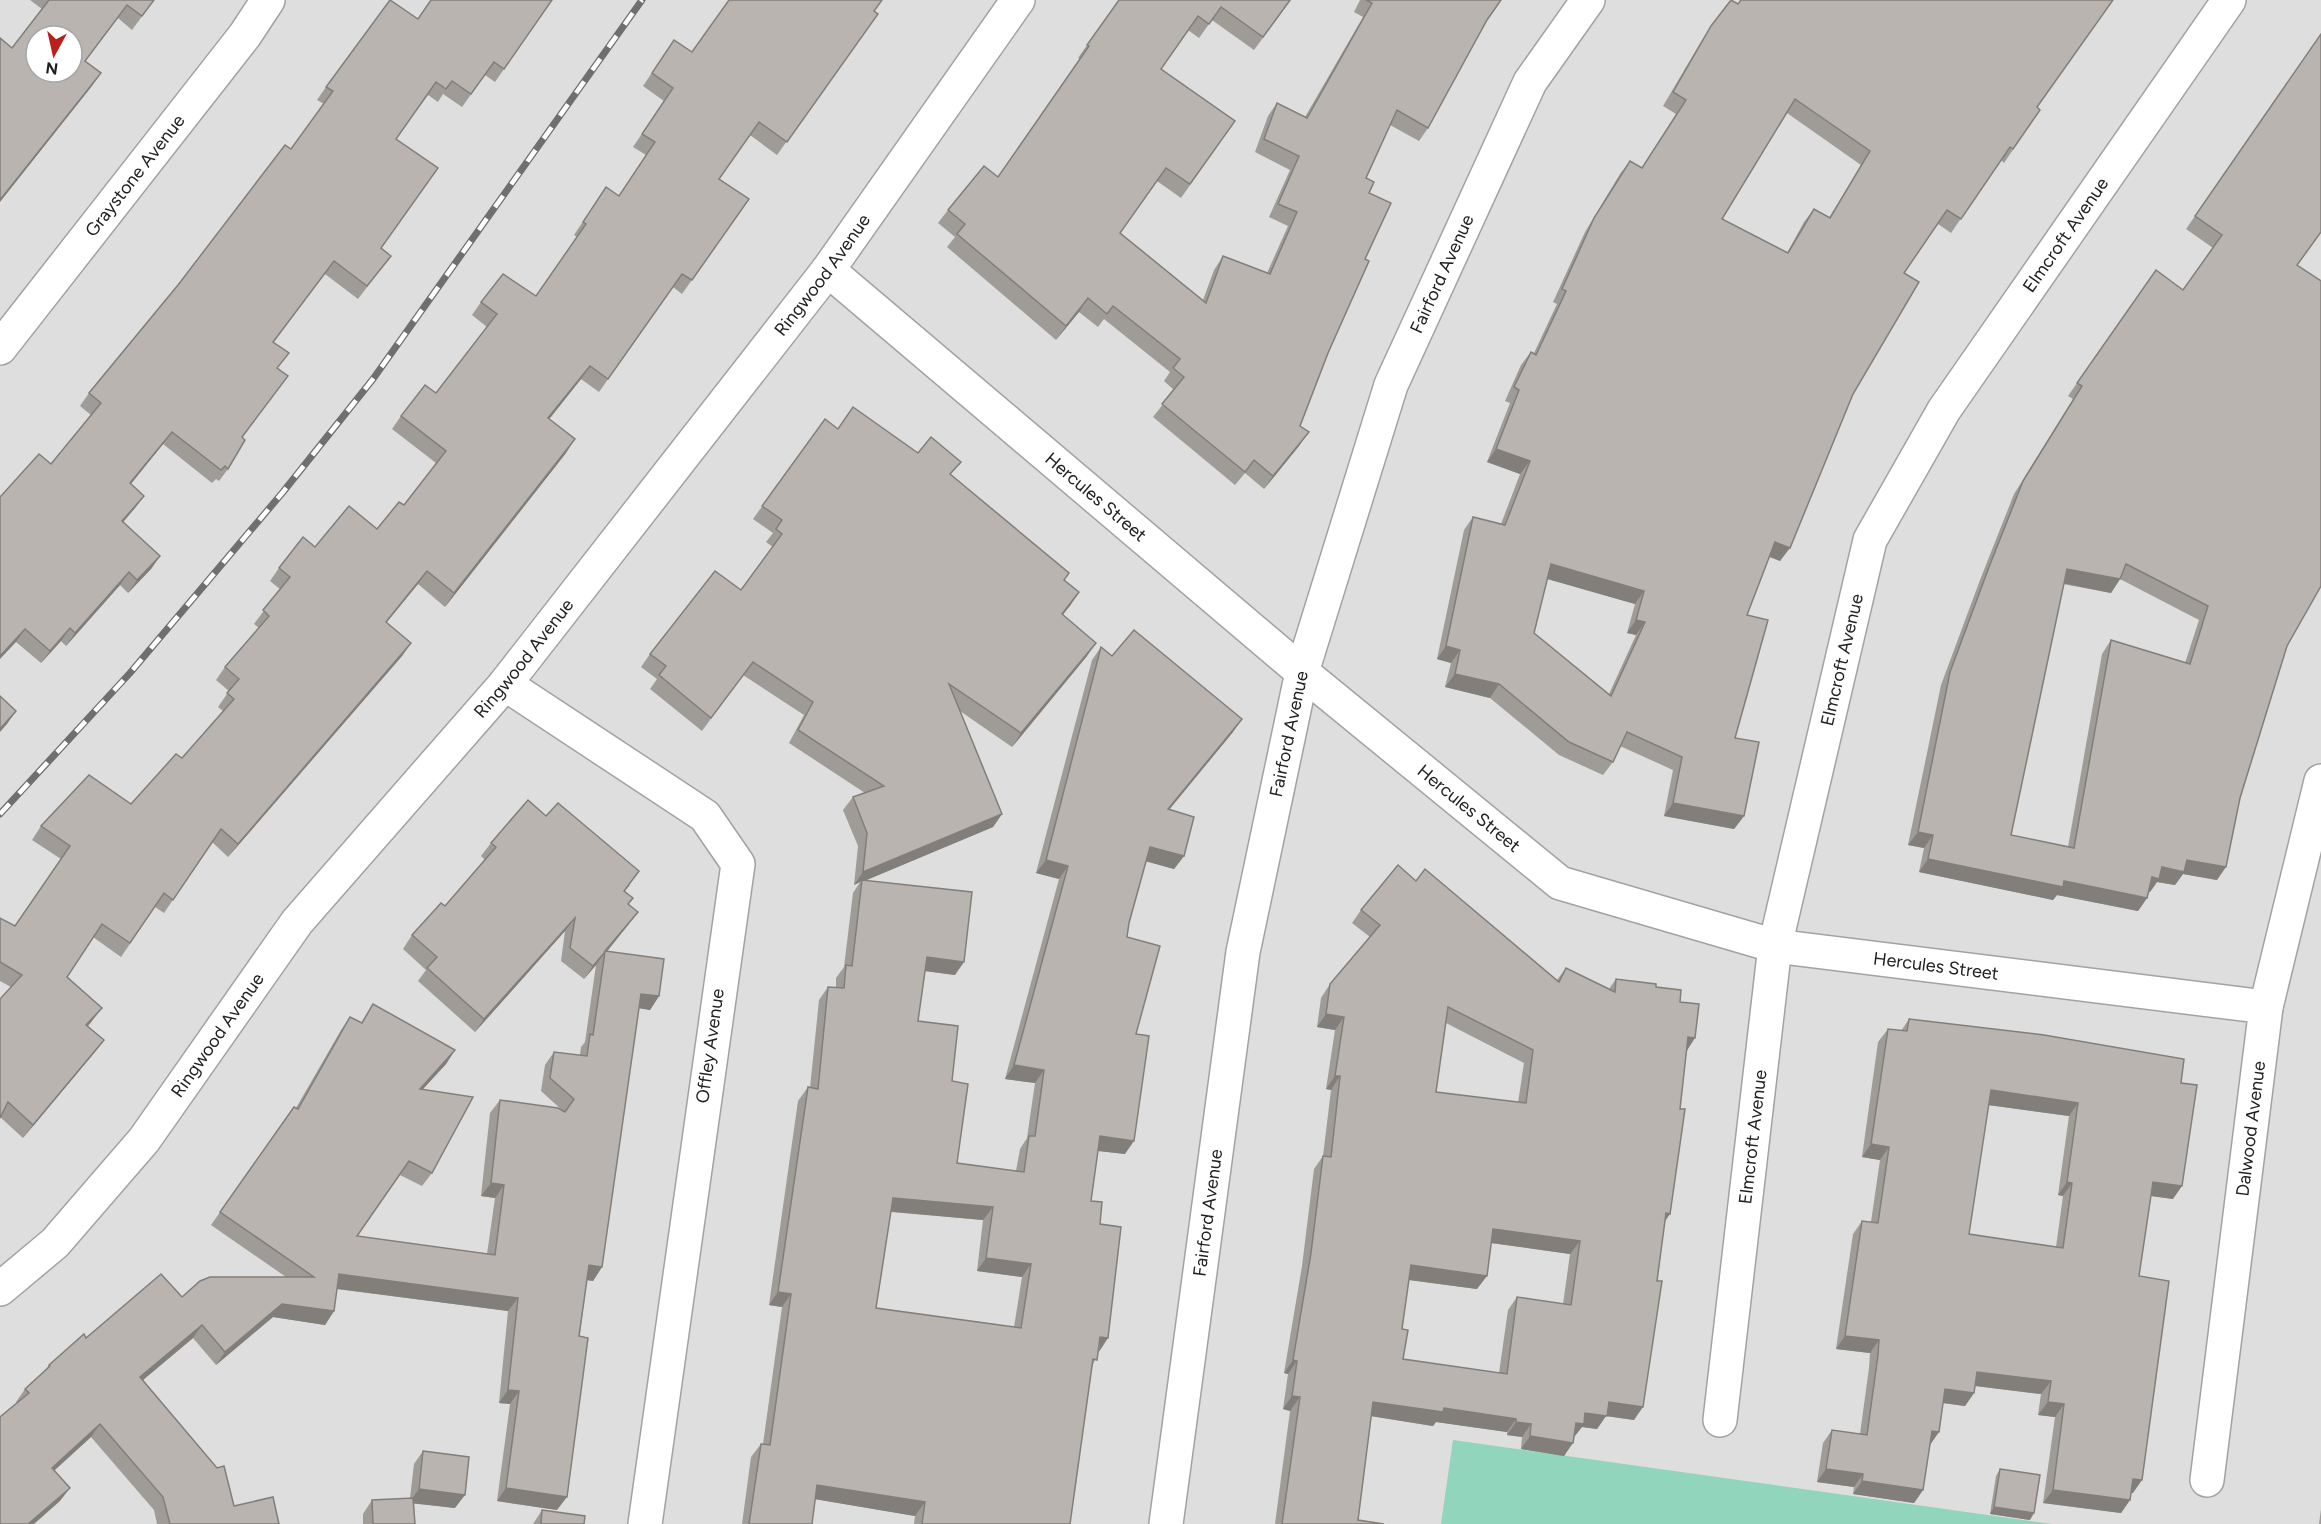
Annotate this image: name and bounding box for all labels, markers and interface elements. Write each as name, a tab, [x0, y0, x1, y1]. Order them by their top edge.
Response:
north arrow	[24, 24, 84, 84]
text: N	[45, 58, 59, 79]
street label: Graystone Avenue	[80, 110, 190, 241]
street label: Elmcroft Avenue	[2018, 173, 2113, 297]
street label: Ringwood Avenue	[770, 209, 875, 340]
street label: Fairford Avenue	[1405, 211, 1479, 337]
street label: Hercules Street	[1040, 448, 1151, 546]
street label: Elmcroft Avenue	[1816, 591, 1868, 728]
street label: Ringwood Avenue	[469, 594, 578, 723]
street label: Fairford Avenue	[1265, 669, 1313, 799]
street label: Hercules Street	[1413, 760, 1525, 857]
street label: Hercules Street	[1872, 947, 2000, 985]
street label: Ringwood Avenue	[166, 969, 269, 1101]
street label: Offley Avenue	[691, 987, 729, 1105]
street label: Dalwood Avenue	[2231, 1060, 2270, 1198]
street label: Elmcroft Avenue	[1734, 1068, 1772, 1205]
street label: Fairford Avenue	[1188, 1148, 1227, 1278]

